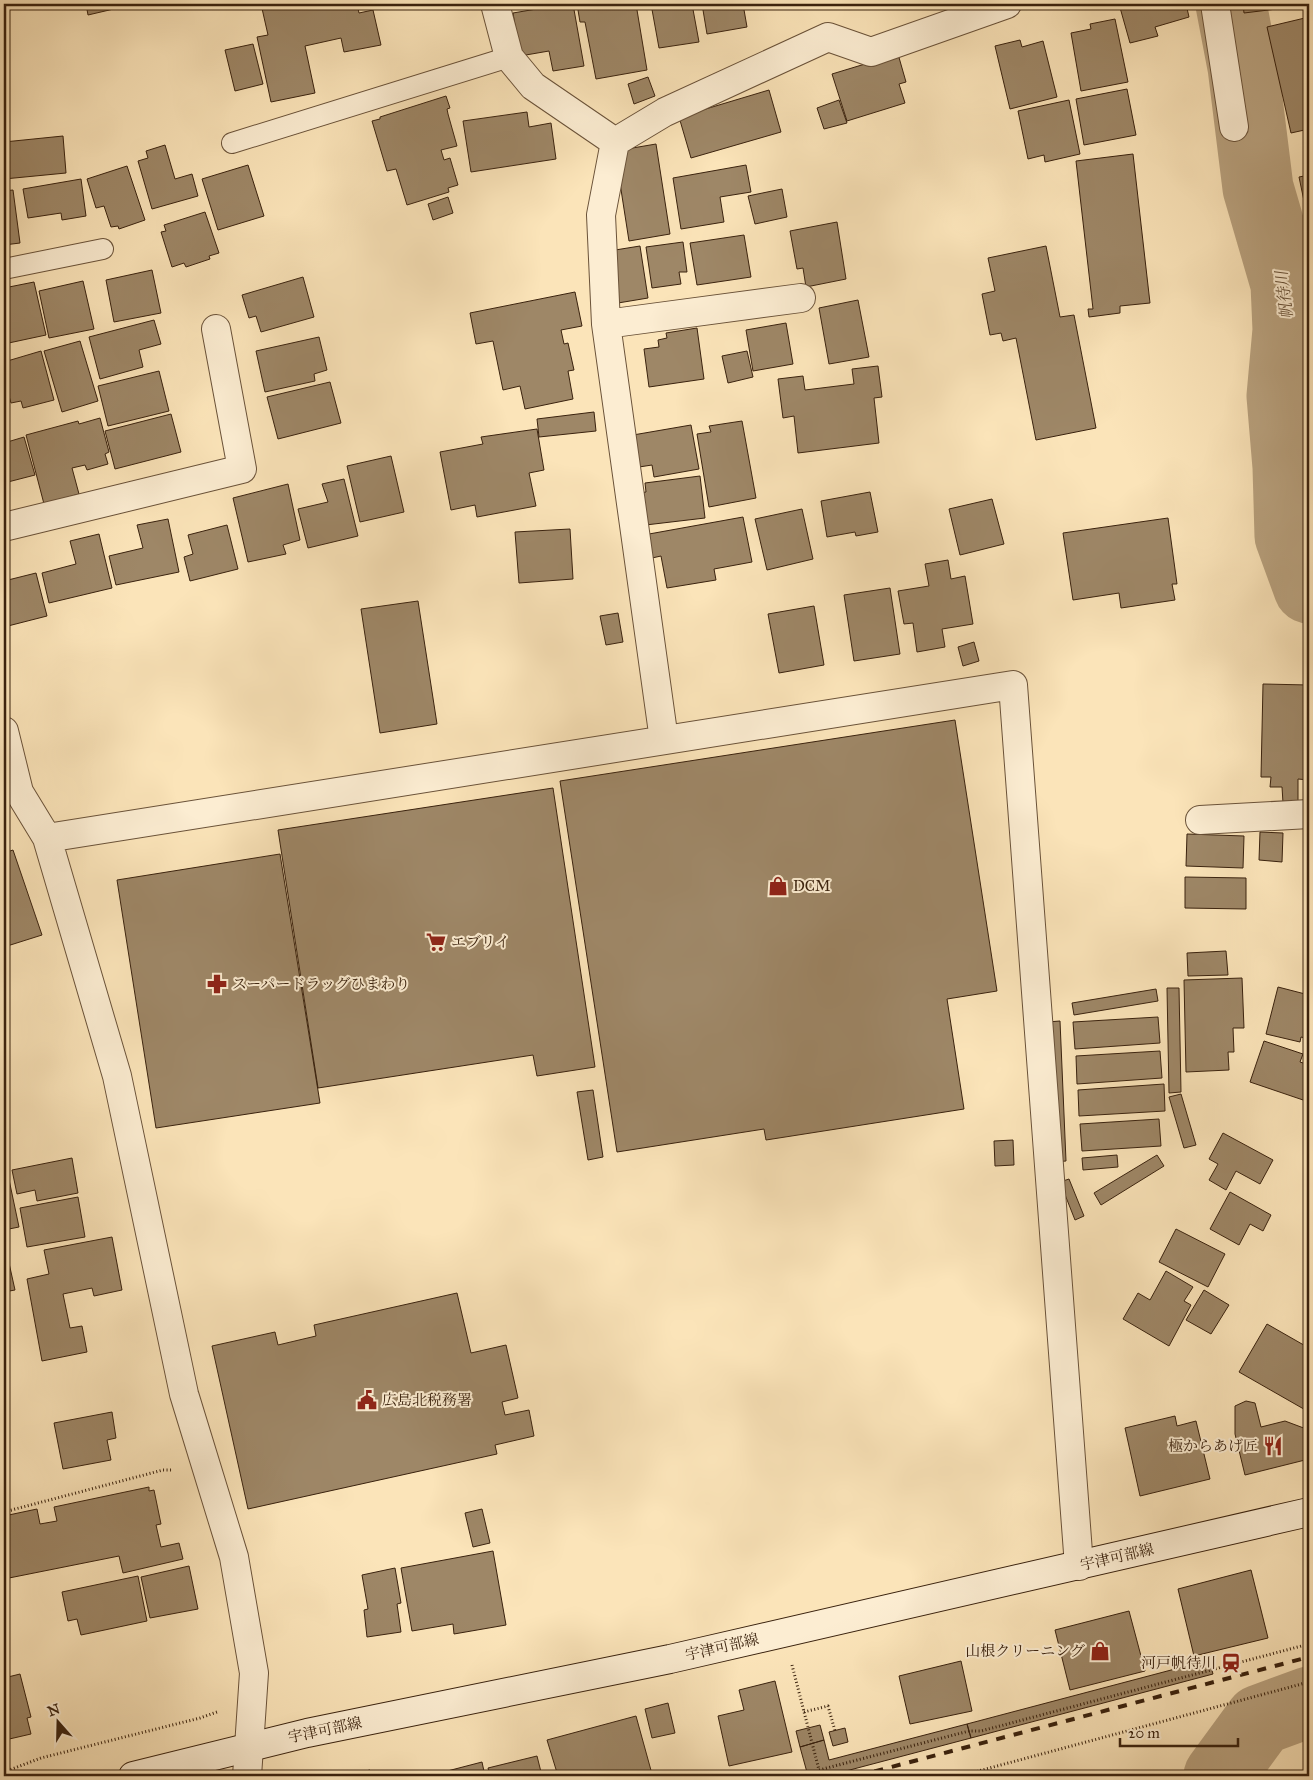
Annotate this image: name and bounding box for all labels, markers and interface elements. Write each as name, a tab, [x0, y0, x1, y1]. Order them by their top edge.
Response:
water label: 帆待川	[1271, 268, 1296, 320]
shop icon: DCM	[767, 875, 789, 897]
place label: DCM	[793, 877, 831, 895]
supermarket icon: エブリイ	[425, 931, 447, 953]
place label: エブリイ	[451, 933, 510, 951]
pharmacy icon: スーパードラッグひまわり	[206, 973, 228, 995]
place label: スーパードラッグひまわり	[232, 975, 410, 993]
public building icon: 広島北税務署	[356, 1389, 378, 1411]
place label: 広島北税務署	[382, 1391, 472, 1409]
restaurant icon: 極からあげ匠	[1262, 1435, 1284, 1457]
place label: 極からあげ匠	[1168, 1437, 1258, 1455]
street label: 宇津可部線	[1078, 1540, 1156, 1574]
street label: 宇津可部線	[683, 1630, 761, 1664]
shop icon: 山根クリーニング	[1089, 1640, 1111, 1662]
place label: 山根クリーニング	[965, 1642, 1085, 1660]
station icon: 河戸帆待川	[1220, 1652, 1242, 1674]
place label: 河戸帆待川	[1141, 1654, 1216, 1672]
north arrow	[32, 1698, 82, 1748]
text: N	[45, 1700, 62, 1720]
street label: 宇津可部線	[286, 1713, 364, 1747]
scale bar	[1120, 1715, 1238, 1747]
text: 20 m	[1128, 1724, 1160, 1742]

